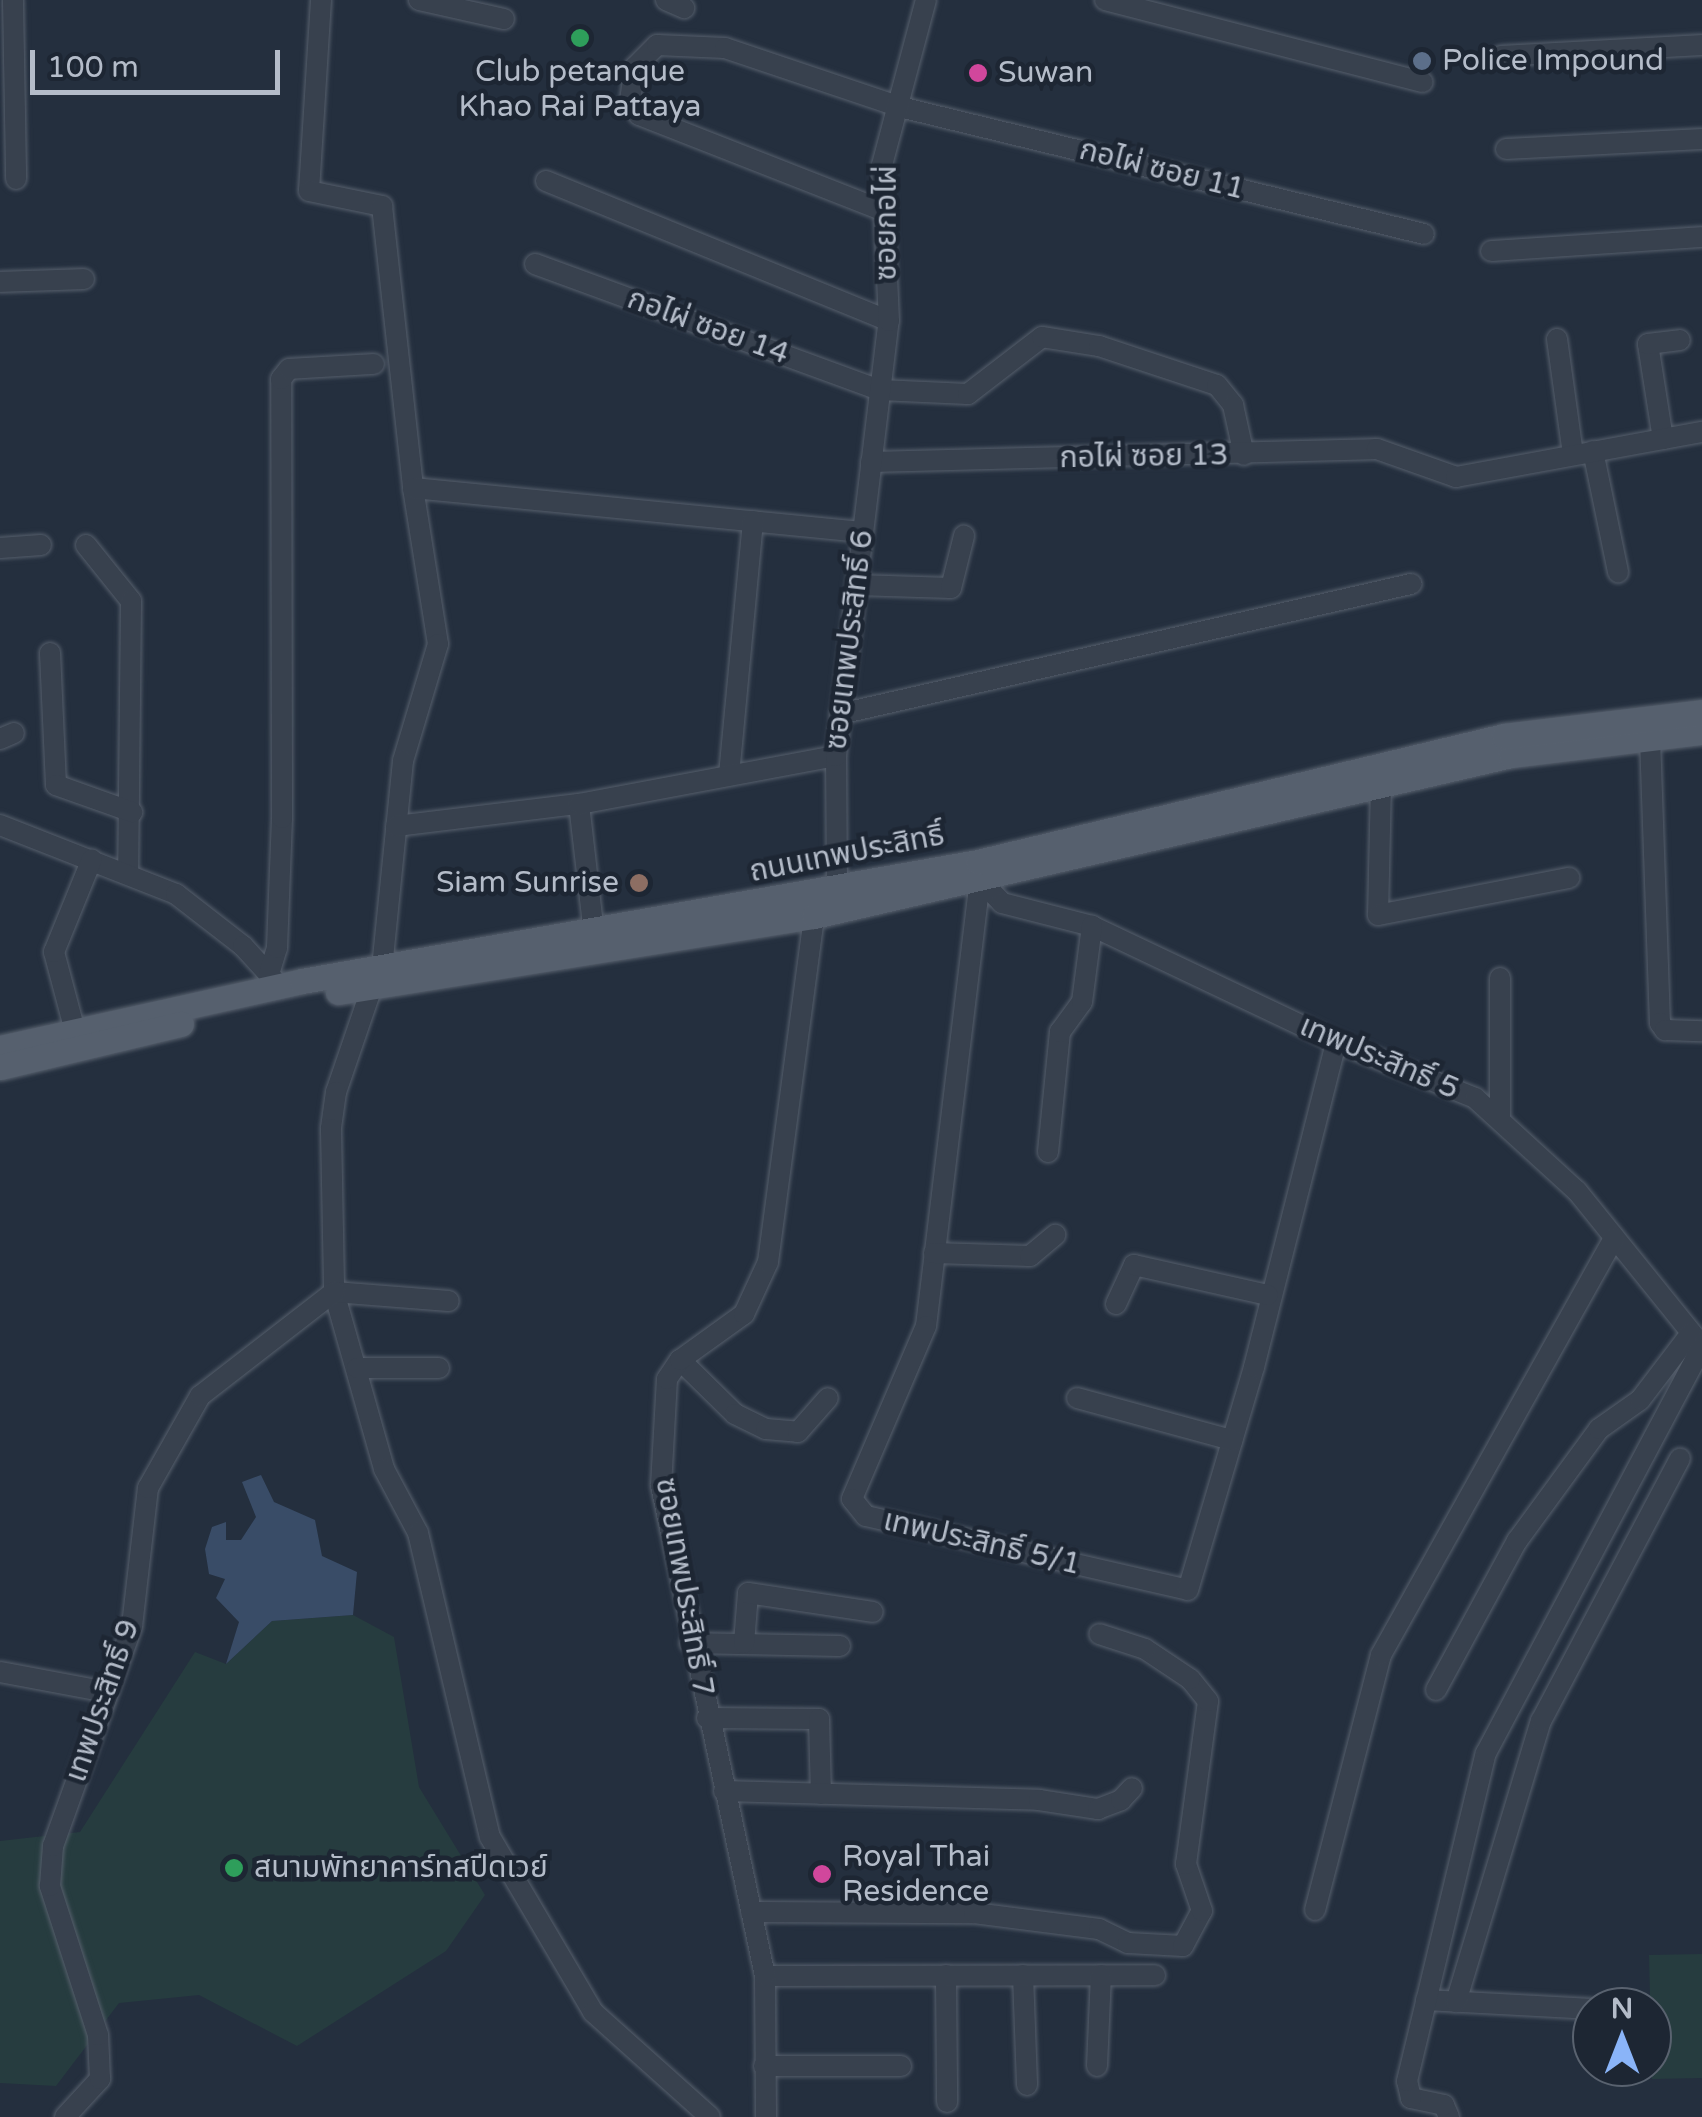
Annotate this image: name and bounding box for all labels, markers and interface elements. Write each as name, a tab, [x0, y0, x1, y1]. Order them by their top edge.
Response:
marker: Club petanque Khao Rai Pattaya	[569, 27, 591, 49]
scale bar	[35, 30, 285, 92]
place label: Police Impound	[1442, 43, 1664, 79]
text: 100 m	[47, 49, 139, 86]
marker: Police Impound	[1411, 50, 1433, 72]
place label: Club petanque Khao Rai Pattaya	[459, 54, 701, 124]
place label: Suwan	[998, 55, 1093, 91]
marker: Suwan	[967, 62, 989, 84]
street label: กอไผ่ ซอย 11	[1076, 132, 1248, 208]
street label: ซอยกอไผ่	[869, 165, 905, 281]
street label: กอไผ่ ซอย 14	[623, 281, 793, 373]
street label: กอไผ่ ซอย 13	[1059, 438, 1229, 476]
street label: ซอยเทพประสิทธิ์ 6	[819, 528, 881, 752]
street label: ถนนเทพประสิทธิ์	[747, 817, 947, 891]
place label: Siam Sunrise	[436, 865, 619, 901]
marker: Siam Sunrise	[628, 872, 650, 894]
street label: เทพประสิทธิ์ 5	[1294, 1008, 1464, 1108]
street label: ซอยเทพประสิทธิ์ 7	[647, 1475, 721, 1699]
street label: เทพประสิทธิ์ 5/1	[880, 1503, 1084, 1583]
street label: เทพประสิทธิ์ 9	[58, 1615, 148, 1787]
place label: Royal Thai Residence	[842, 1839, 990, 1910]
place label: สนามพัทยาคาร์ทสปีดเวย์	[254, 1850, 548, 1886]
marker: สนามพัทยาคาร์ทสปีดเวย์	[223, 1857, 245, 1879]
marker: Royal Thai Residence	[811, 1863, 833, 1885]
north arrow	[1572, 1987, 1672, 2087]
text: N	[1611, 1992, 1633, 2026]

